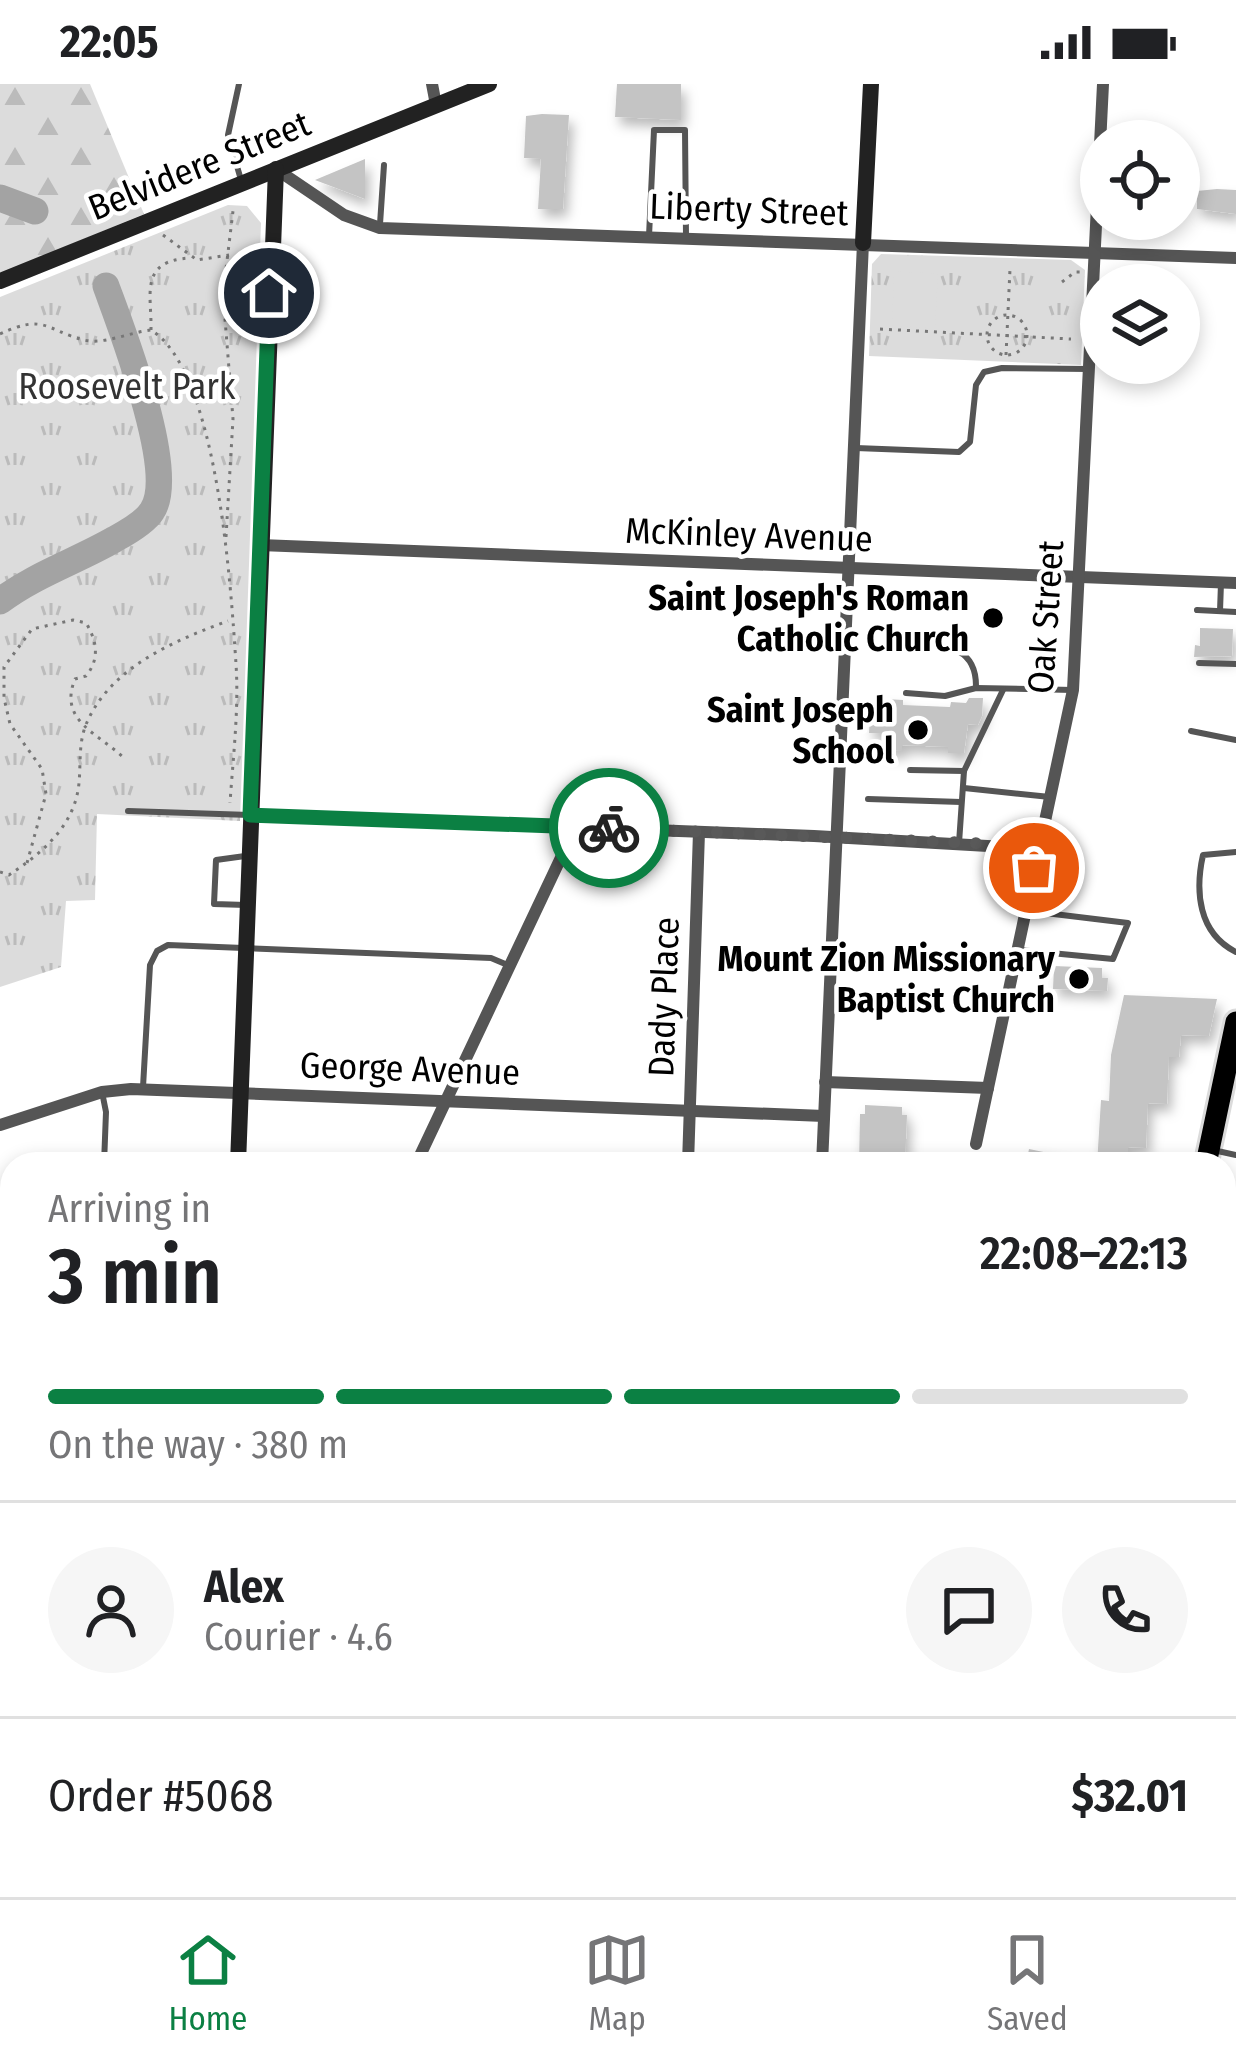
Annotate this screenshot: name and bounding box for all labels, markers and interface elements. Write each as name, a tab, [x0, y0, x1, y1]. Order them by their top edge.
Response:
text: 22:05	[60, 15, 159, 69]
street label: Belvidere Street	[82, 101, 317, 230]
map controls	[1080, 120, 1200, 384]
button: locate	[1080, 120, 1200, 240]
street label: Liberty Street	[649, 185, 850, 235]
pin	[218, 242, 320, 344]
icon: home	[236, 260, 302, 326]
button: layers	[1080, 264, 1200, 384]
park label: Roosevelt Park	[18, 365, 236, 409]
street label: McKinley Avenue	[624, 509, 874, 561]
street label: Oak Street	[1019, 539, 1073, 695]
place label: Saint Joseph's Roman Catholic Church	[648, 576, 969, 661]
marker: Saint Joseph's Roman Catholic Church	[980, 605, 1006, 631]
place label: Saint Joseph School	[707, 688, 894, 773]
marker: Saint Joseph School	[905, 717, 931, 743]
courier	[549, 768, 669, 888]
icon: bike	[576, 795, 642, 861]
pin	[983, 817, 1085, 919]
icon: bag	[1001, 835, 1067, 901]
street label: Dady Place	[639, 916, 689, 1078]
place label: Mount Zion Missionary Baptist Church	[717, 937, 1056, 1022]
marker: Mount Zion Missionary Baptist Church	[1066, 966, 1092, 992]
street label: George Avenue	[299, 1043, 521, 1095]
text: Arriving in	[48, 1186, 211, 1232]
text: 22:08–22:13	[980, 1227, 1188, 1281]
text: 3 min	[48, 1230, 222, 1324]
text: On the way · 380 m	[48, 1422, 348, 1468]
button: person	[48, 1547, 174, 1673]
button: chat	[906, 1547, 1032, 1673]
button: phone	[1062, 1547, 1188, 1673]
text: Alex	[204, 1560, 284, 1614]
text: Courier · 4.6	[204, 1614, 393, 1660]
text: Order #5068	[48, 1769, 274, 1823]
text: $32.01	[1072, 1769, 1188, 1823]
tab: Home	[168, 1927, 247, 2039]
tab: Map	[584, 1927, 650, 2039]
tab: Saved	[987, 1927, 1068, 2039]

